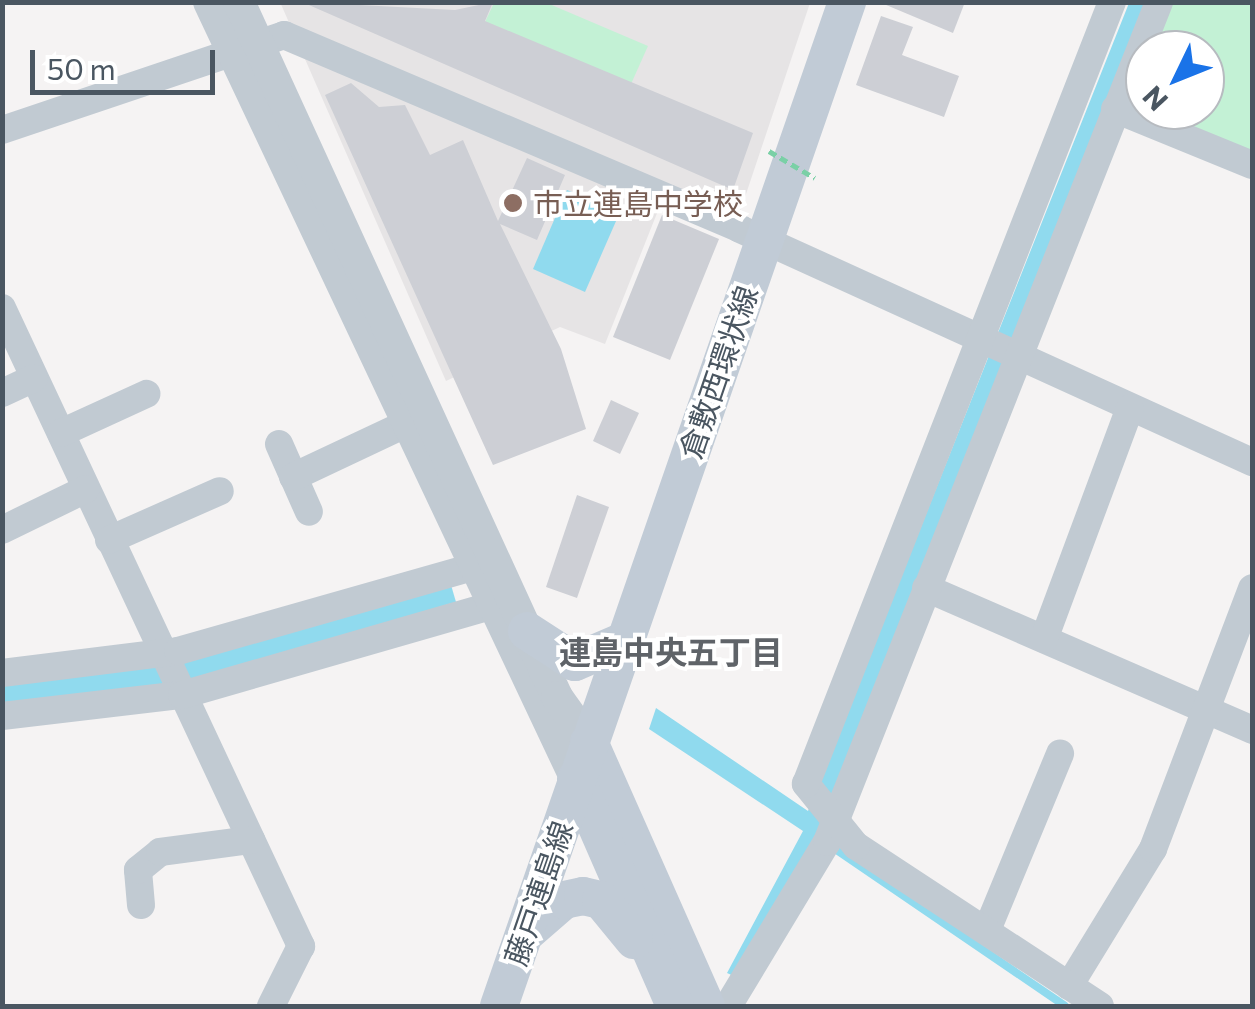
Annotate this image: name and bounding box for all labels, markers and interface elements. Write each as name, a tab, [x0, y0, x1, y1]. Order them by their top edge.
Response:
scale bar	[35, 30, 220, 92]
north arrow	[1125, 30, 1225, 130]
text: 50 m	[47, 49, 116, 86]
text: N	[1135, 80, 1174, 118]
place label: 市立連島中学校	[533, 185, 743, 221]
marker: 市立連島中学校	[502, 192, 524, 214]
street label: 倉敷西環状線	[672, 281, 764, 463]
district label: 連島中央五丁目	[559, 632, 783, 670]
street label: 藤戸連島線	[497, 816, 579, 970]

